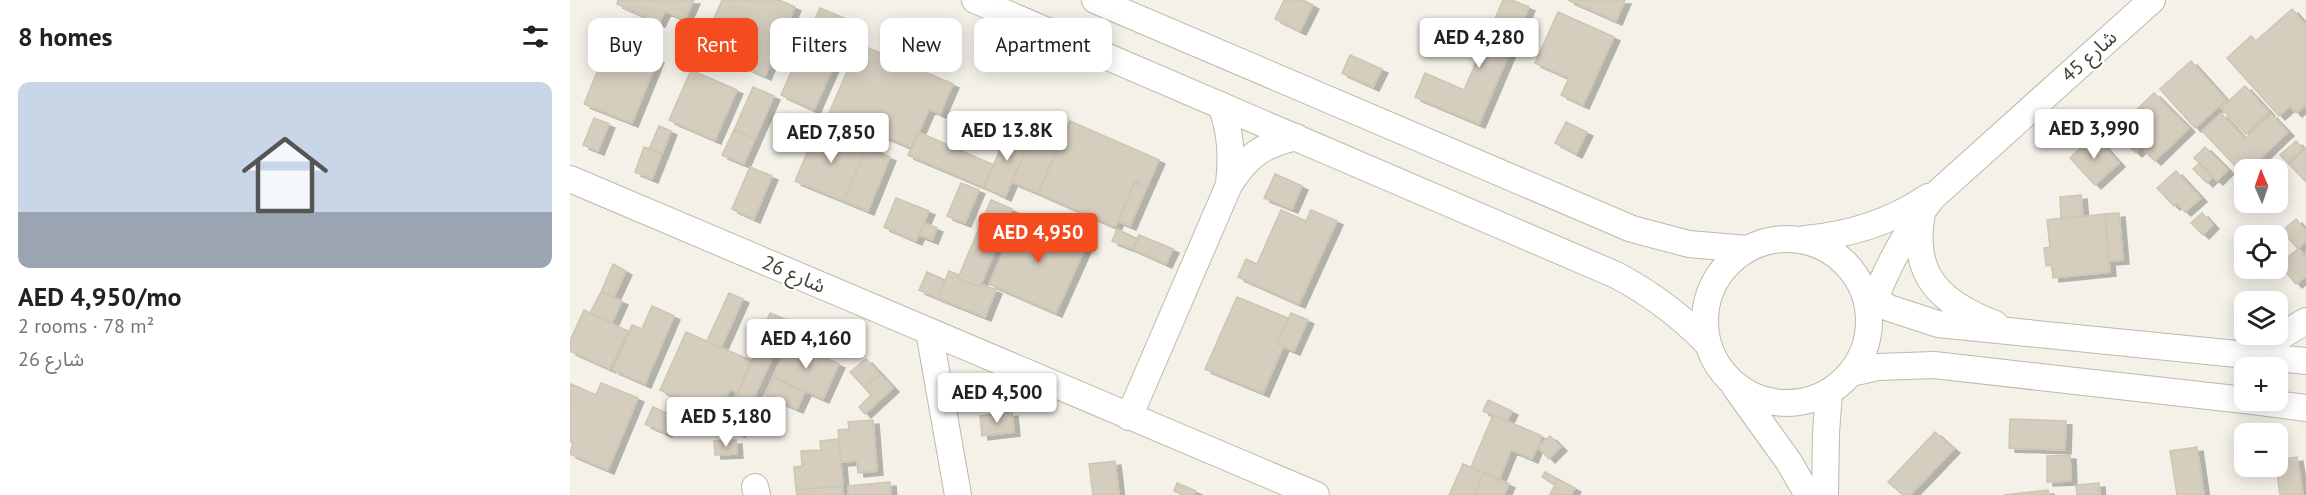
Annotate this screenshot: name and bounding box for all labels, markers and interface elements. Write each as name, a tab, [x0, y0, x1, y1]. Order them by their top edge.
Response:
chip: Buy	[588, 18, 663, 72]
chip: Rent	[675, 18, 758, 72]
chip: Filters	[770, 18, 868, 72]
chip: New	[880, 18, 962, 72]
chip: Apartment	[974, 18, 1112, 72]
pin: AED 4,280	[1410, 18, 1548, 69]
text: 8 homes	[18, 20, 113, 53]
icon: filters	[519, 20, 552, 53]
text: AED 4,280	[1434, 24, 1524, 50]
street label: شارع 45	[2056, 24, 2124, 89]
pin: AED 3,990	[2025, 109, 2163, 160]
pin: AED 13.8K	[938, 111, 1076, 162]
pin: AED 7,850	[762, 113, 900, 164]
text: AED 3,990	[2049, 115, 2139, 141]
text: AED 13.8K	[961, 117, 1053, 143]
text: AED 7,850	[787, 119, 875, 145]
icon: home	[231, 121, 339, 229]
north arrow	[2234, 159, 2288, 213]
map controls	[2234, 159, 2288, 477]
pin: AED 4,950	[969, 213, 1107, 264]
text: AED 4,950	[993, 219, 1083, 245]
button: locate	[2234, 225, 2288, 279]
street label: شارع 26	[758, 249, 830, 301]
text: AED 4,950/mo	[18, 280, 181, 313]
button: layers	[2234, 291, 2288, 345]
text: 2 rooms · 78 m²	[18, 313, 154, 339]
pin: AED 4,160	[737, 319, 875, 370]
text: AED 4,160	[761, 325, 851, 351]
text: شارع 26	[18, 346, 84, 372]
button: +	[2234, 357, 2288, 411]
pin: AED 4,500	[928, 373, 1066, 424]
text: AED 4,500	[952, 379, 1042, 405]
pin: AED 5,180	[657, 397, 795, 448]
text: AED 5,180	[681, 403, 771, 429]
button: −	[2234, 423, 2288, 477]

